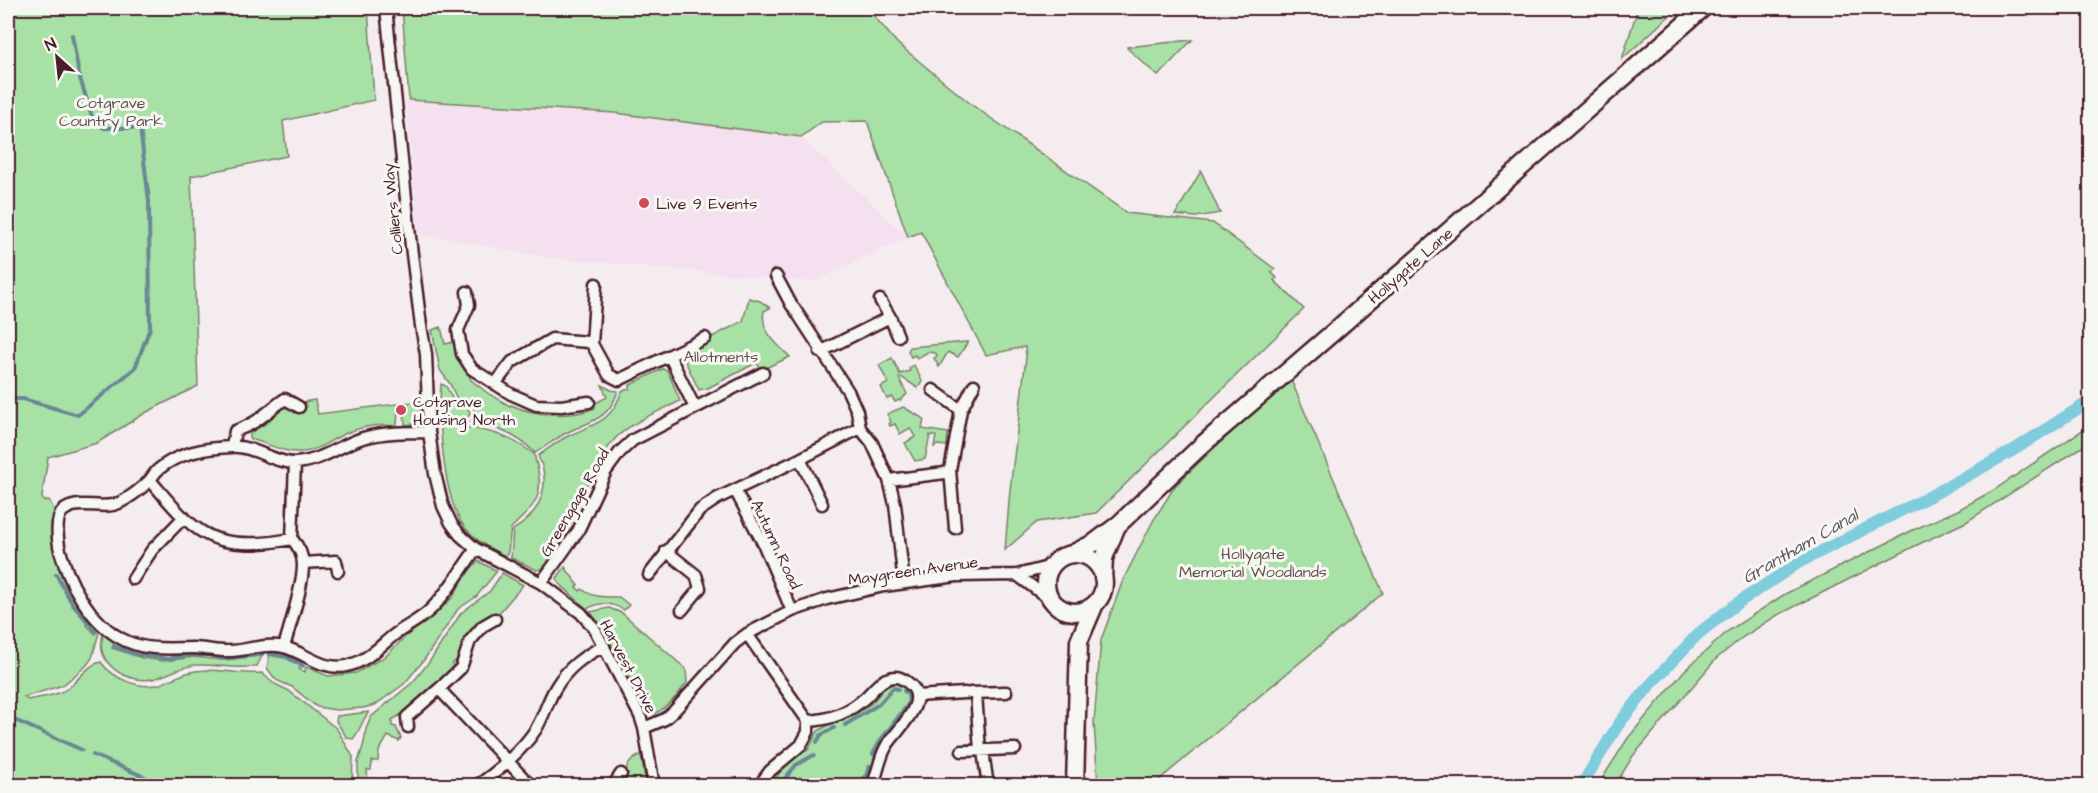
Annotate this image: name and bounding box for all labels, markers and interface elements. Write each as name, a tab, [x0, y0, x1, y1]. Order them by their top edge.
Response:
north arrow	[27, 27, 87, 87]
text: N	[41, 32, 60, 57]
park label: Cotgrave Country Park	[59, 92, 163, 133]
street label: Colliers Way	[377, 162, 410, 256]
place label: Live 9 Events	[656, 193, 757, 215]
marker: Live 9 Events	[637, 196, 651, 210]
street label: Hollygate Lane	[1363, 222, 1459, 310]
park label: Allotments	[684, 346, 758, 368]
place label: Cotgrave Housing North	[413, 391, 515, 432]
marker: Cotgrave Housing North	[394, 403, 408, 417]
street label: Greengage Road	[535, 444, 616, 561]
street label: Autumn Road	[746, 496, 806, 593]
water label: Grantham Canal	[1738, 502, 1865, 590]
park label: Hollygate Memorial Woodlands	[1179, 543, 1327, 583]
street label: Maygreen Avenue	[847, 551, 980, 592]
street label: Harvest Drive	[594, 616, 662, 717]

